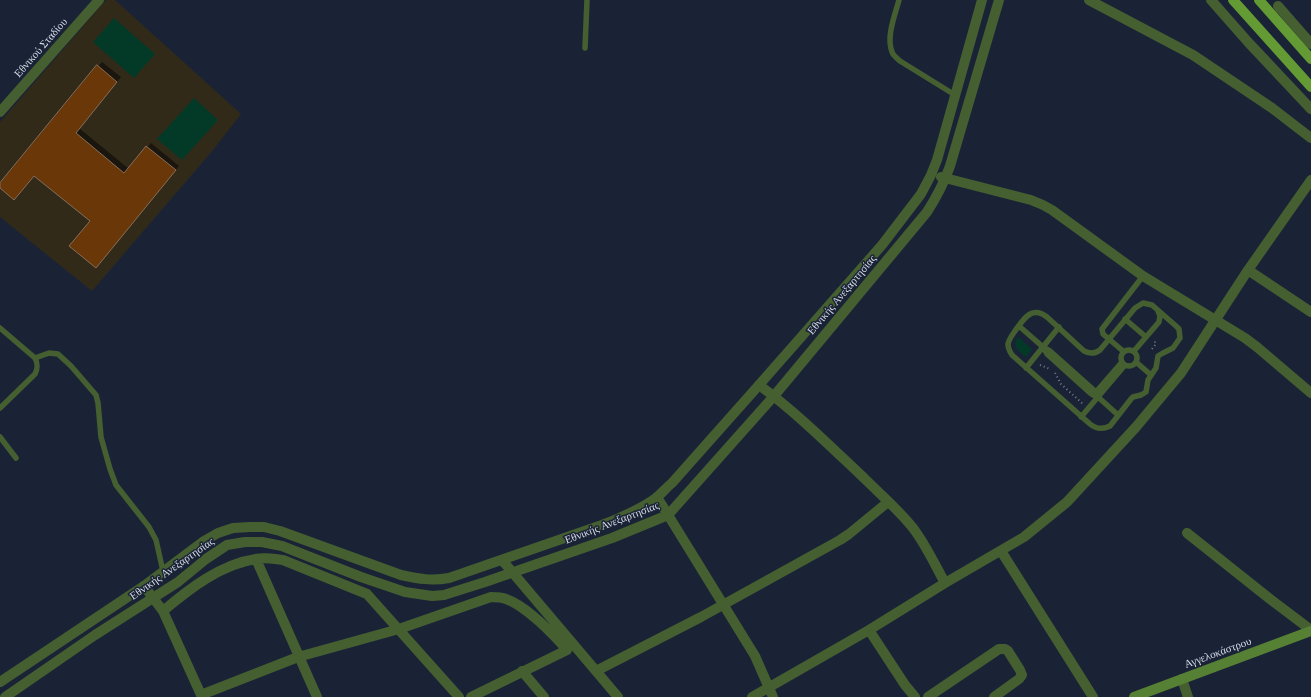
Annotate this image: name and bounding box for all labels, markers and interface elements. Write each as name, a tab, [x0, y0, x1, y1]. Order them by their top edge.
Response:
street label: Εθνικού Σταδίου	[12, 16, 70, 80]
street label: Εθνικής Ανεξαρτησίας	[805, 252, 879, 338]
street label: Εθνικής Ανεξαρτησίας	[563, 499, 661, 547]
street label: Εθνικής Ανεξαρτησίας	[127, 535, 217, 603]
street label: Αγγελοκάστρου	[1183, 635, 1253, 671]

